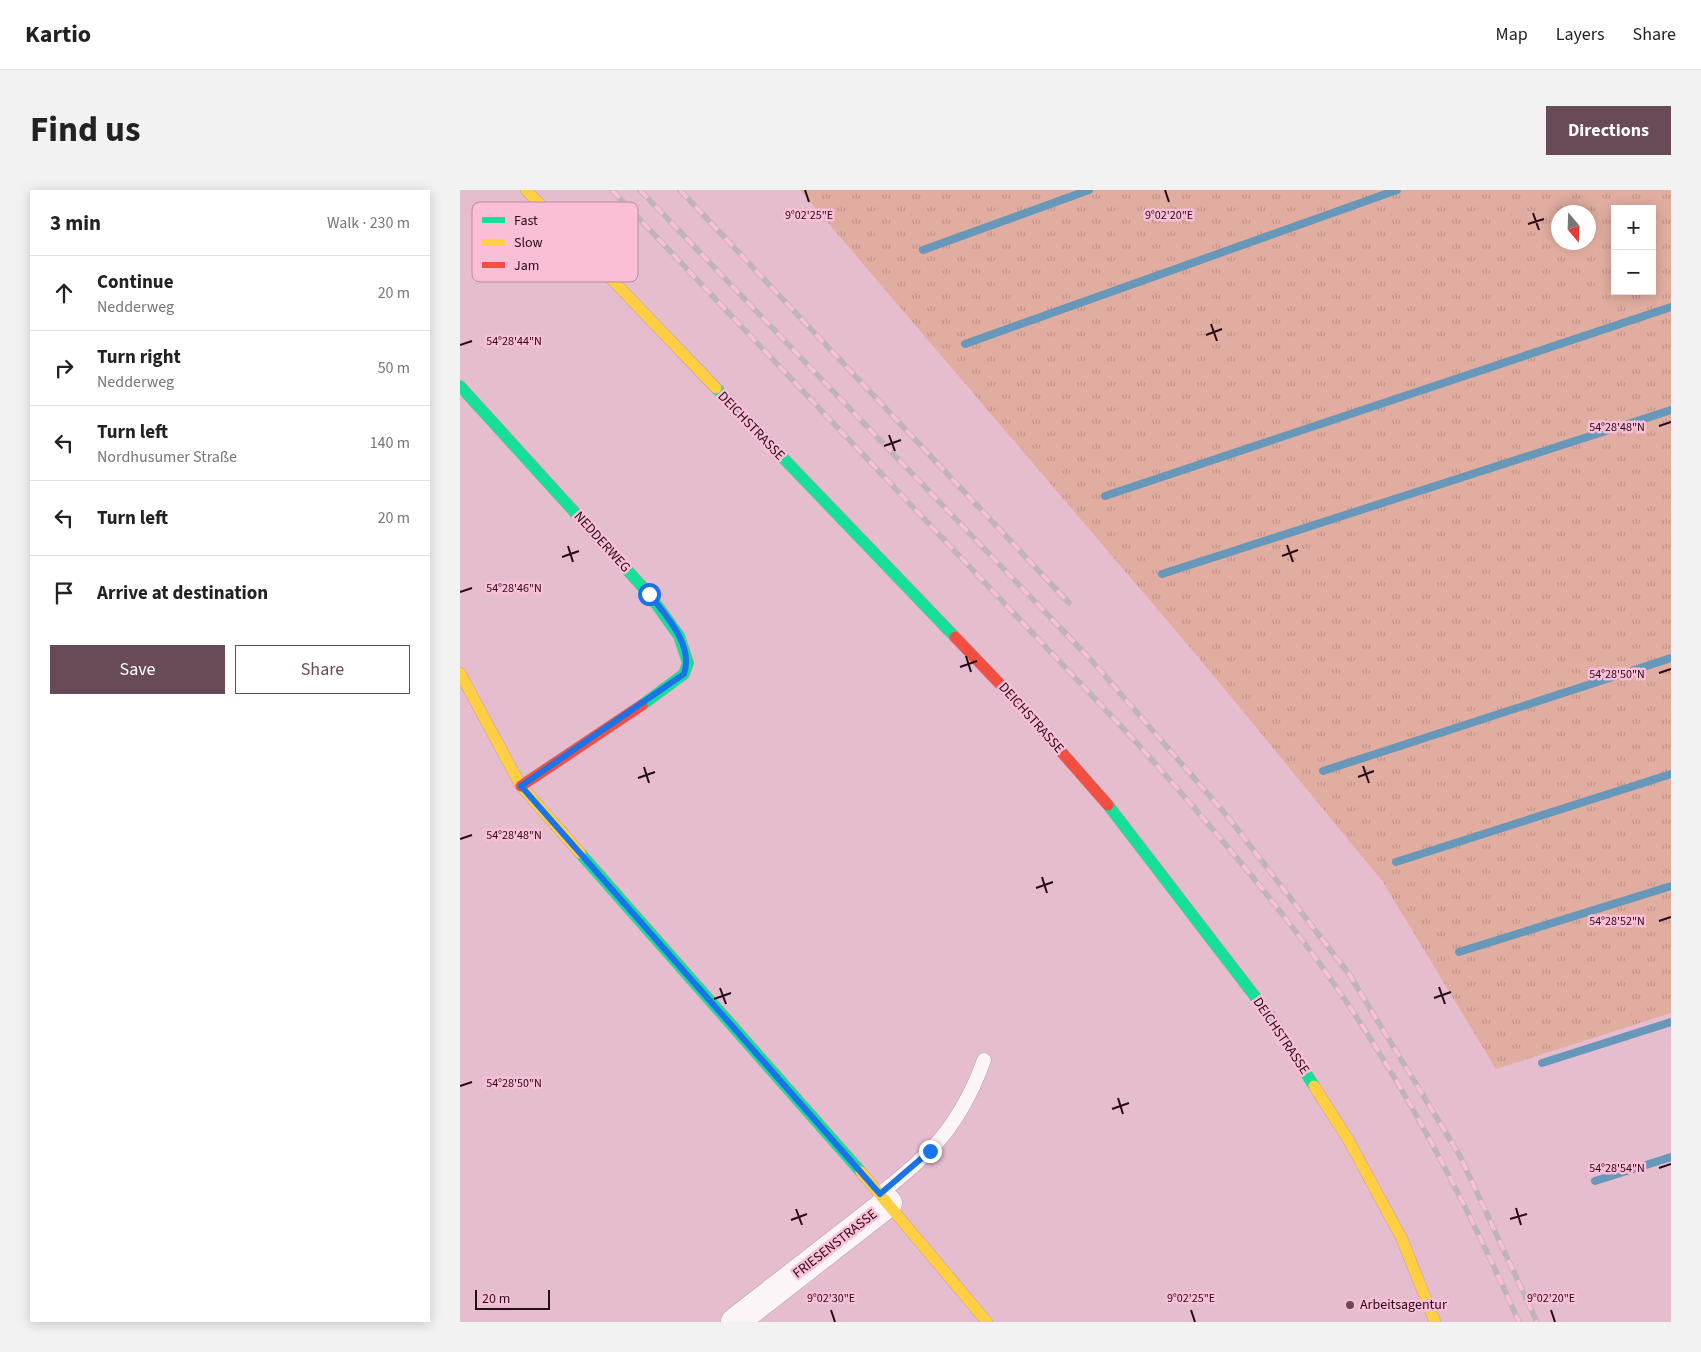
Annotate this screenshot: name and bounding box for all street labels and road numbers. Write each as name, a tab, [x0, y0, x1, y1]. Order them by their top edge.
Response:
street label: DEICHSTRASSE	[713, 387, 789, 465]
street label: NEDDERWEG	[569, 507, 635, 577]
street label: DEICHSTRASSE	[994, 678, 1068, 758]
street label: DEICHSTRASSE	[1248, 993, 1314, 1079]
street label: FRIESENSTRASSE	[789, 1205, 881, 1283]

